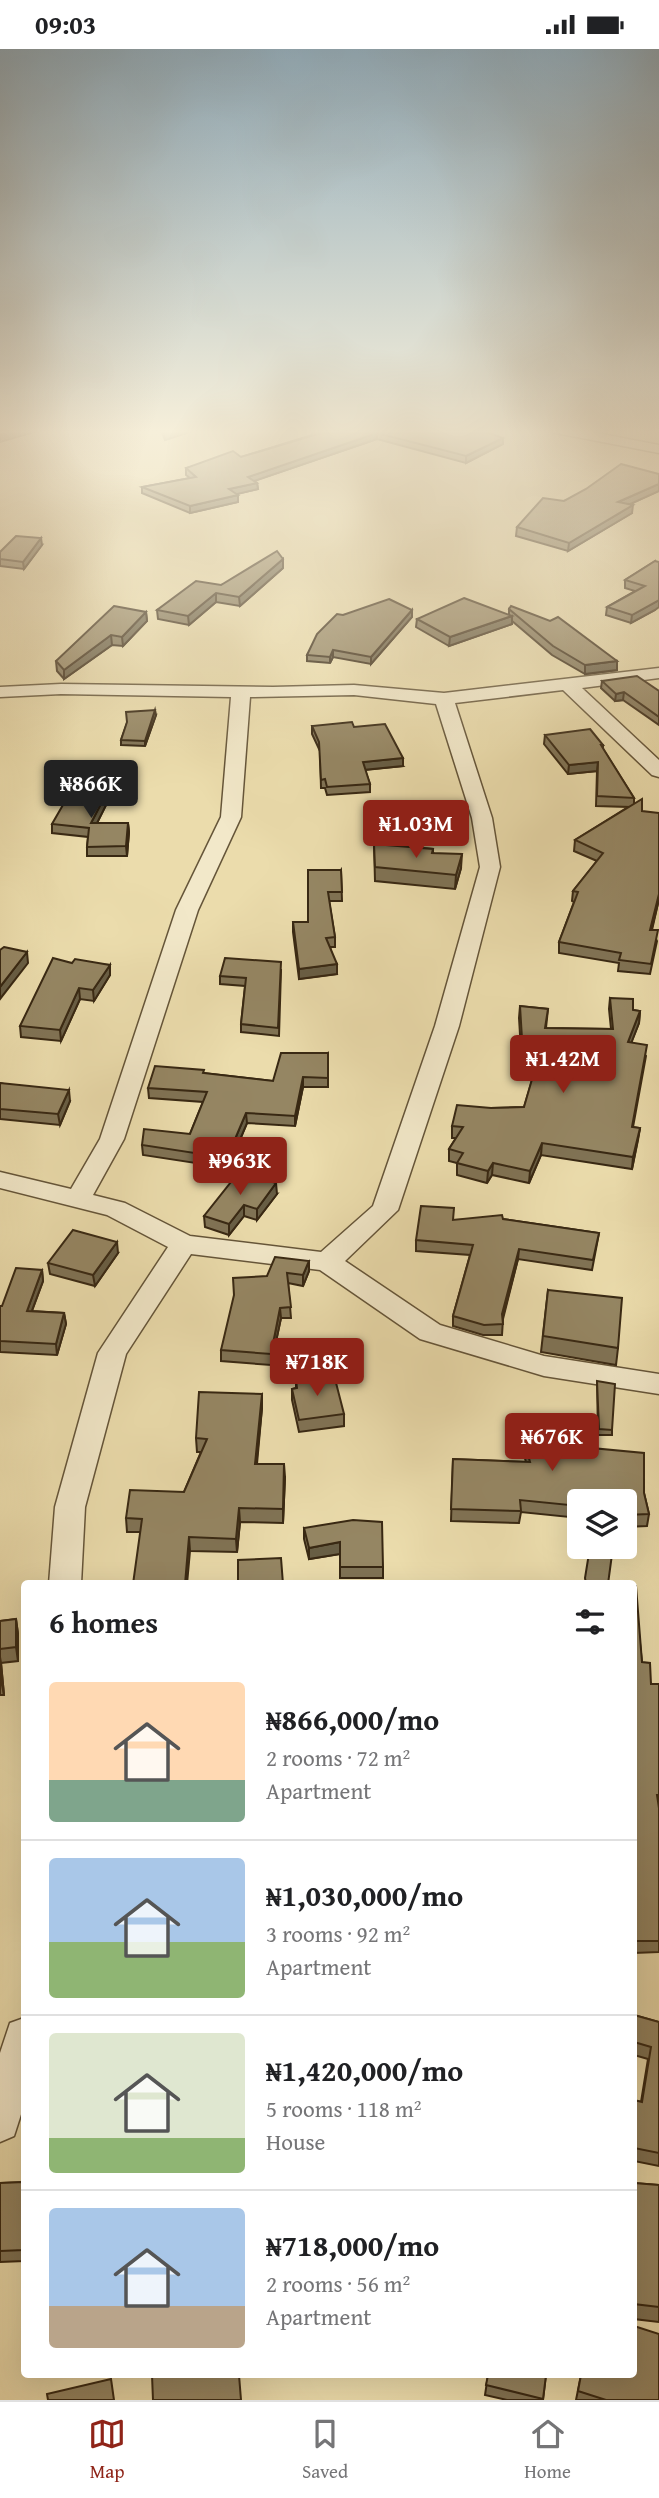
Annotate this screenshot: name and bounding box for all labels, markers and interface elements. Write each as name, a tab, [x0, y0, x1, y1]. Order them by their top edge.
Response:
text: 09:03	[35, 5, 96, 44]
pin: ₦866K	[42, 761, 140, 820]
text: ₦866K	[60, 766, 122, 799]
pin: ₦1.03M	[359, 801, 473, 860]
text: ₦1.03M	[379, 806, 453, 839]
pin: ₦1.42M	[506, 1035, 620, 1095]
text: ₦1.42M	[526, 1041, 600, 1074]
pin: ₦963K	[191, 1137, 289, 1197]
text: ₦963K	[209, 1143, 271, 1176]
pin: ₦718K	[268, 1339, 366, 1398]
text: ₦718K	[286, 1344, 348, 1377]
pin: ₦676K	[503, 1413, 601, 1473]
text: ₦676K	[521, 1419, 583, 1452]
map controls	[567, 1489, 637, 1559]
button: layers	[567, 1489, 637, 1559]
text: 6 homes	[49, 1600, 158, 1644]
icon: filters	[571, 1603, 609, 1641]
text: ₦866,000/mo	[266, 1697, 439, 1741]
icon: home	[105, 1710, 189, 1794]
text: 2 rooms · 72 m²	[266, 1741, 410, 1774]
text: Apartment	[266, 1774, 371, 1807]
text: ₦1,030,000/mo	[266, 1873, 463, 1917]
icon: home	[105, 1886, 189, 1970]
text: 3 rooms · 92 m²	[266, 1917, 410, 1950]
text: Apartment	[266, 1950, 371, 1983]
text: ₦1,420,000/mo	[266, 2048, 463, 2092]
icon: home	[105, 2061, 189, 2145]
text: 5 rooms · 118 m²	[266, 2092, 421, 2125]
text: House	[266, 2125, 325, 2158]
text: ₦718,000/mo	[266, 2223, 439, 2267]
icon: home	[105, 2236, 189, 2320]
text: 2 rooms · 56 m²	[266, 2267, 410, 2300]
text: Apartment	[266, 2300, 371, 2333]
tab: Map	[88, 2415, 126, 2485]
tab: Saved	[302, 2415, 348, 2485]
tab: Home	[524, 2415, 571, 2485]

